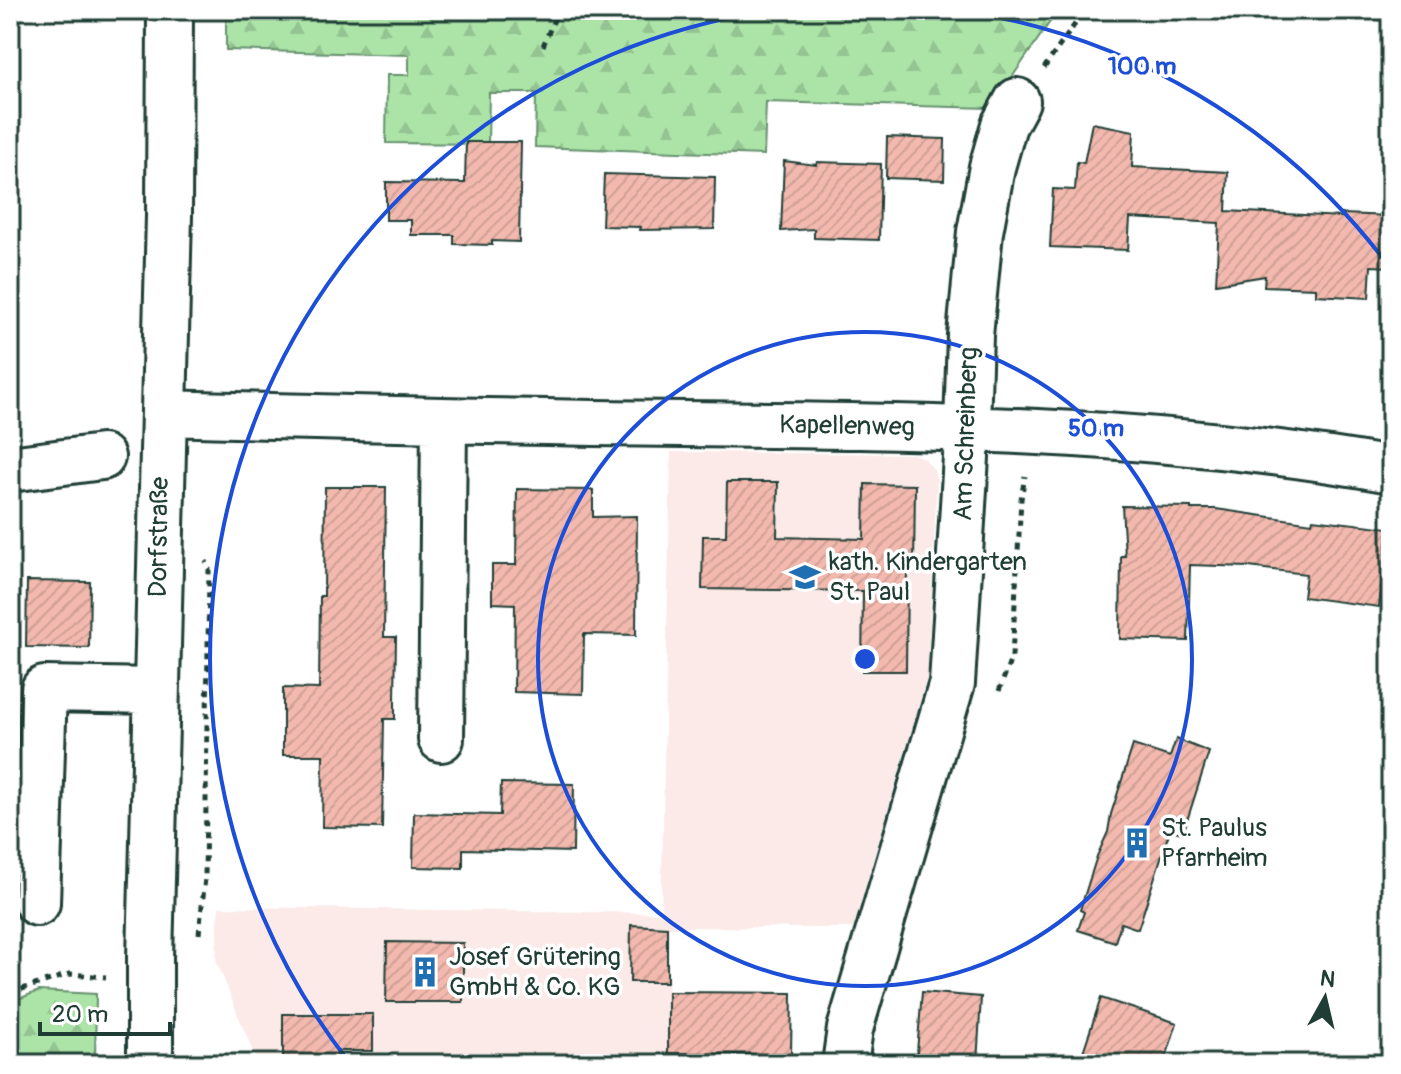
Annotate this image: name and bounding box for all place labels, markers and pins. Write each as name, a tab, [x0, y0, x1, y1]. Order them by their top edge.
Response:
place label: kath. Kindergarten St. Paul	[829, 546, 1027, 608]
school or university icon: kath. Kindergarten St. Paul	[788, 560, 822, 594]
centre of rings	[851, 645, 879, 673]
place label: St. Paulus Pfarrheim	[1161, 812, 1268, 874]
building icon: St. Paulus Pfarrheim	[1120, 826, 1154, 860]
place label: Josef Grütering GmbH & Co. KG	[449, 941, 621, 1003]
building icon: Josef Grütering GmbH & Co. KG	[408, 955, 442, 989]

